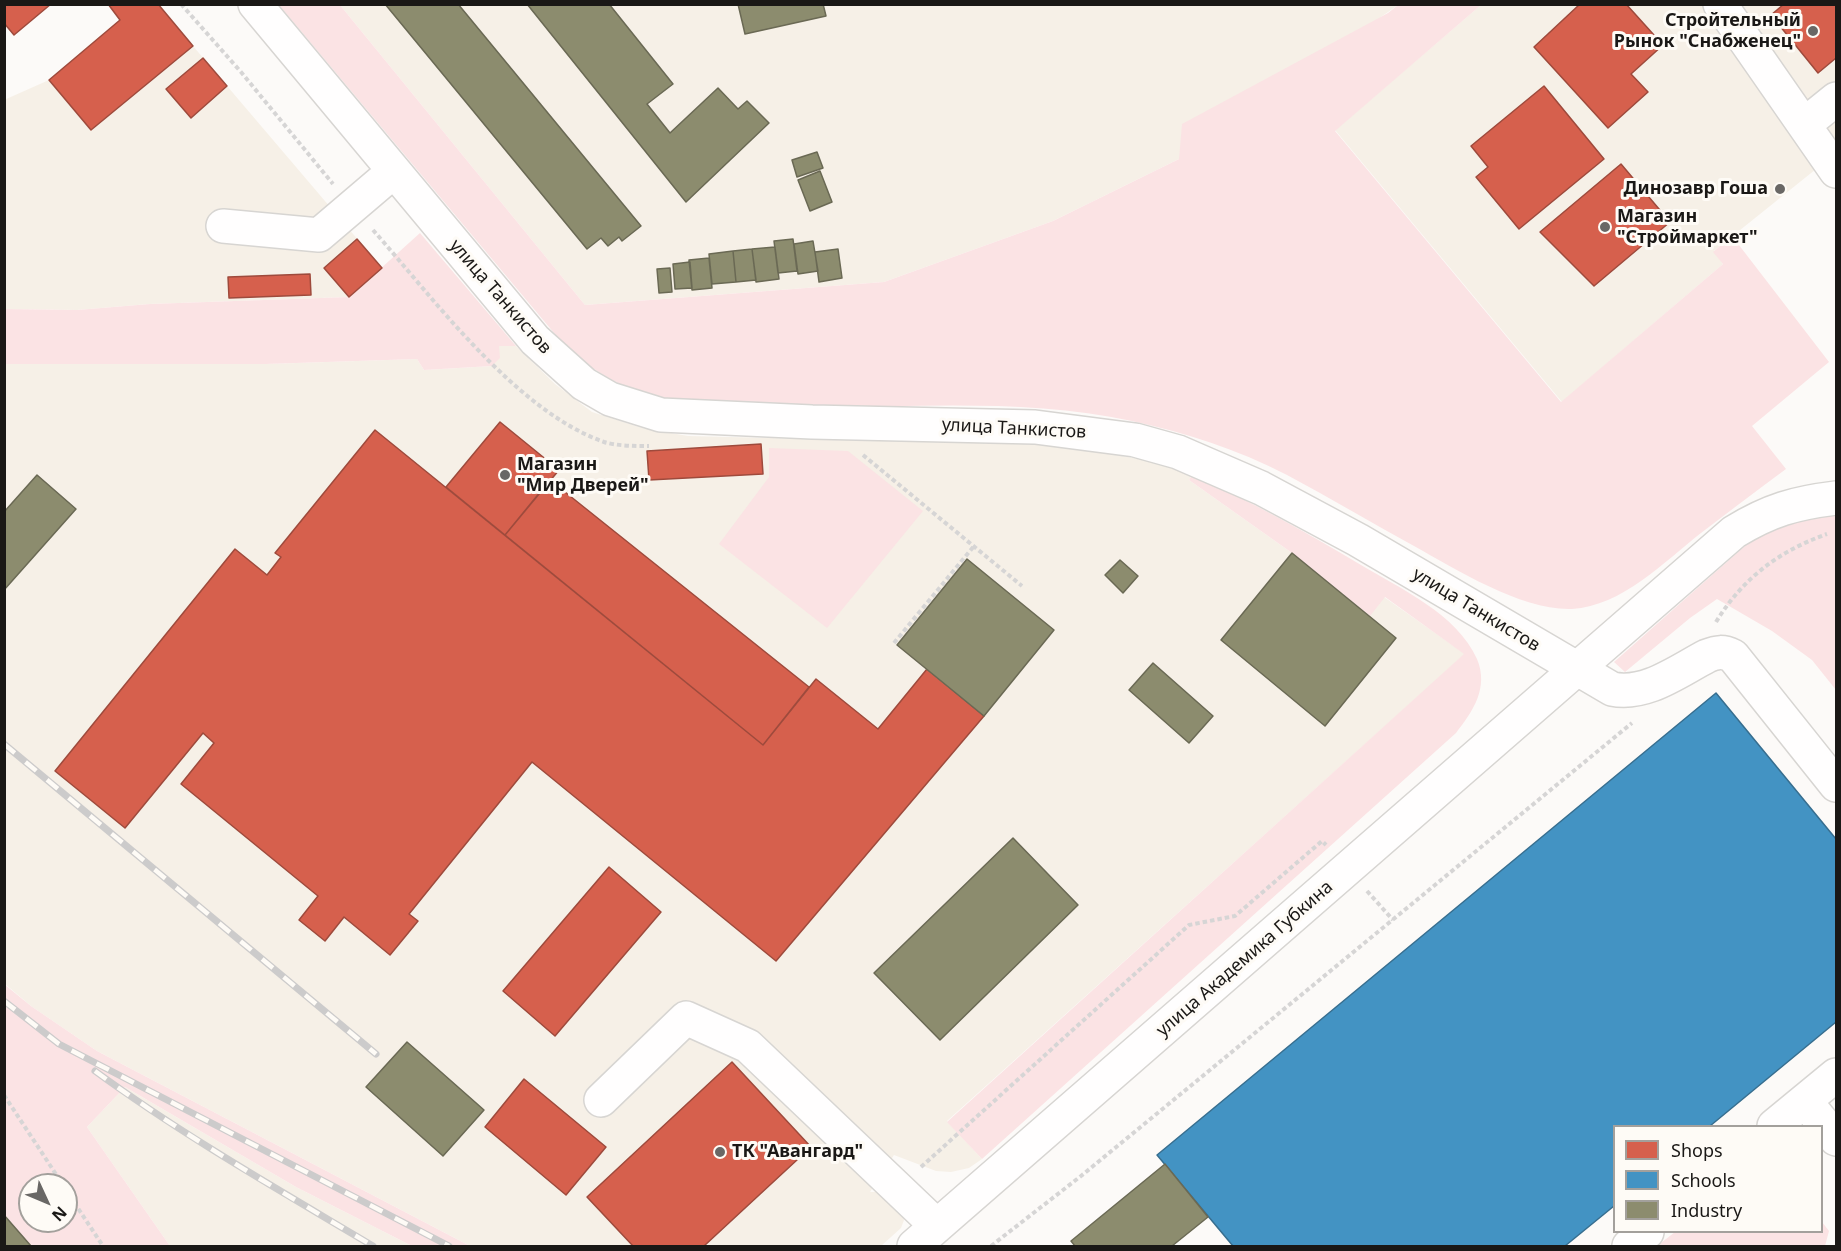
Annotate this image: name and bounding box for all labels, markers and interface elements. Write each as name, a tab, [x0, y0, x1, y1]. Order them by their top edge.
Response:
place label: Стройтельный Рынок "Снабженец"	[1614, 10, 1801, 52]
marker: Стройтельный Рынок "Снабженец"	[1806, 24, 1820, 38]
place label: Динозавр Гоша	[1624, 178, 1768, 200]
marker: Динозавр Гоша	[1773, 182, 1787, 196]
place label: Магазин "Строймаркет"	[1617, 206, 1758, 248]
marker: Магазин "Строймаркет"	[1598, 220, 1612, 234]
street label: улица Танкистов	[444, 235, 556, 359]
street label: улица Танкистов	[941, 414, 1087, 444]
place label: Магазин "Мир Дверей"	[517, 454, 649, 496]
marker: Магазин "Мир Дверей"	[498, 468, 512, 482]
street label: улица Танкистов	[1408, 563, 1544, 657]
street label: улица Академика Губкина	[1152, 877, 1338, 1041]
legend	[1613, 1125, 1823, 1233]
text: Shops	[1671, 1138, 1723, 1162]
place label: ТК "Авангард"	[732, 1141, 863, 1163]
marker: ТК "Авангард"	[713, 1145, 727, 1159]
text: Schools	[1671, 1168, 1736, 1192]
north arrow	[18, 1173, 78, 1233]
text: Industry	[1671, 1198, 1742, 1222]
text: N	[47, 1202, 72, 1226]

